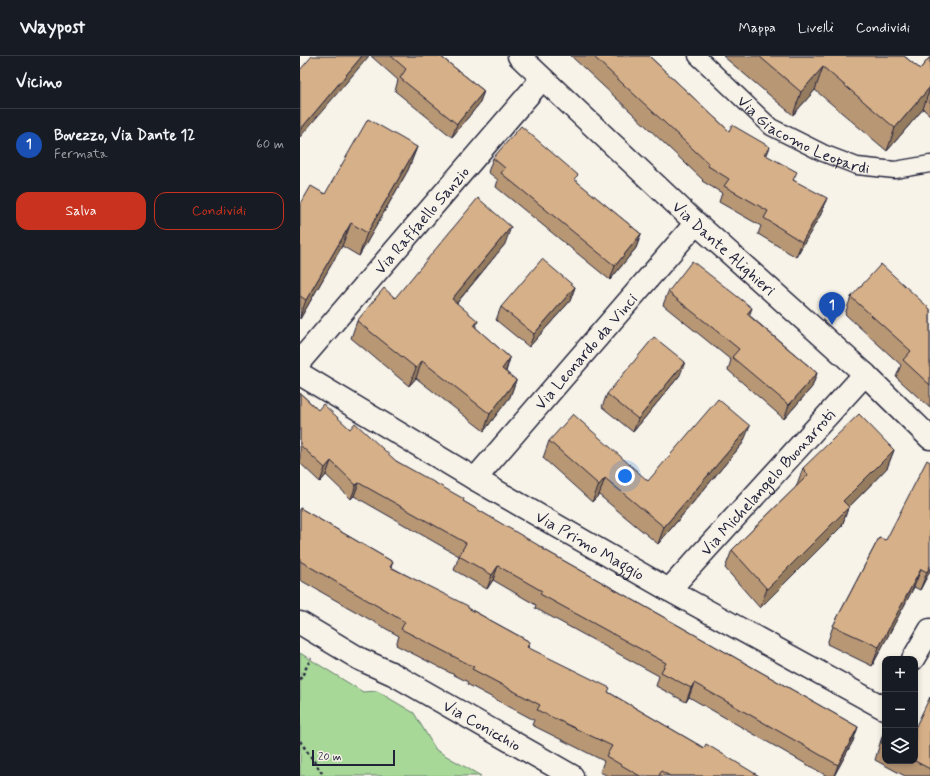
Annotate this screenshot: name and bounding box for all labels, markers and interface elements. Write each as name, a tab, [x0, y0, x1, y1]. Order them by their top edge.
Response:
text: Waypost	[20, 15, 85, 40]
text: Mappa	[738, 19, 776, 37]
text: Livelli	[798, 19, 834, 37]
text: Condividi	[856, 19, 910, 37]
text: Vicino	[16, 71, 62, 93]
street label: Via Giacomo Leopardi	[732, 91, 871, 179]
text: Bovezzo, Via Dante 12	[54, 126, 195, 146]
text: 1	[26, 136, 32, 153]
text: 60 m	[256, 136, 284, 153]
text: Fermata	[54, 146, 108, 163]
street label: Via Raffaello Sanzio	[370, 162, 475, 279]
button: Salva	[16, 192, 146, 230]
button: Condividi	[154, 192, 284, 230]
street label: Via Dante Alighieri	[667, 197, 780, 301]
street label: Via Leonardo da Vinci	[530, 289, 643, 415]
pin: 1	[819, 292, 845, 325]
street label: Via Michelangelo Buonarroti	[696, 405, 840, 561]
your location	[615, 466, 635, 486]
street label: Via Primo Maggio	[531, 507, 648, 586]
map controls	[882, 656, 918, 764]
button: +	[882, 656, 918, 692]
button: −	[882, 692, 918, 728]
street label: Via Conicchio	[439, 696, 524, 757]
button: layers	[882, 728, 918, 764]
scale bar	[312, 748, 395, 767]
text: 20 m	[318, 750, 341, 764]

